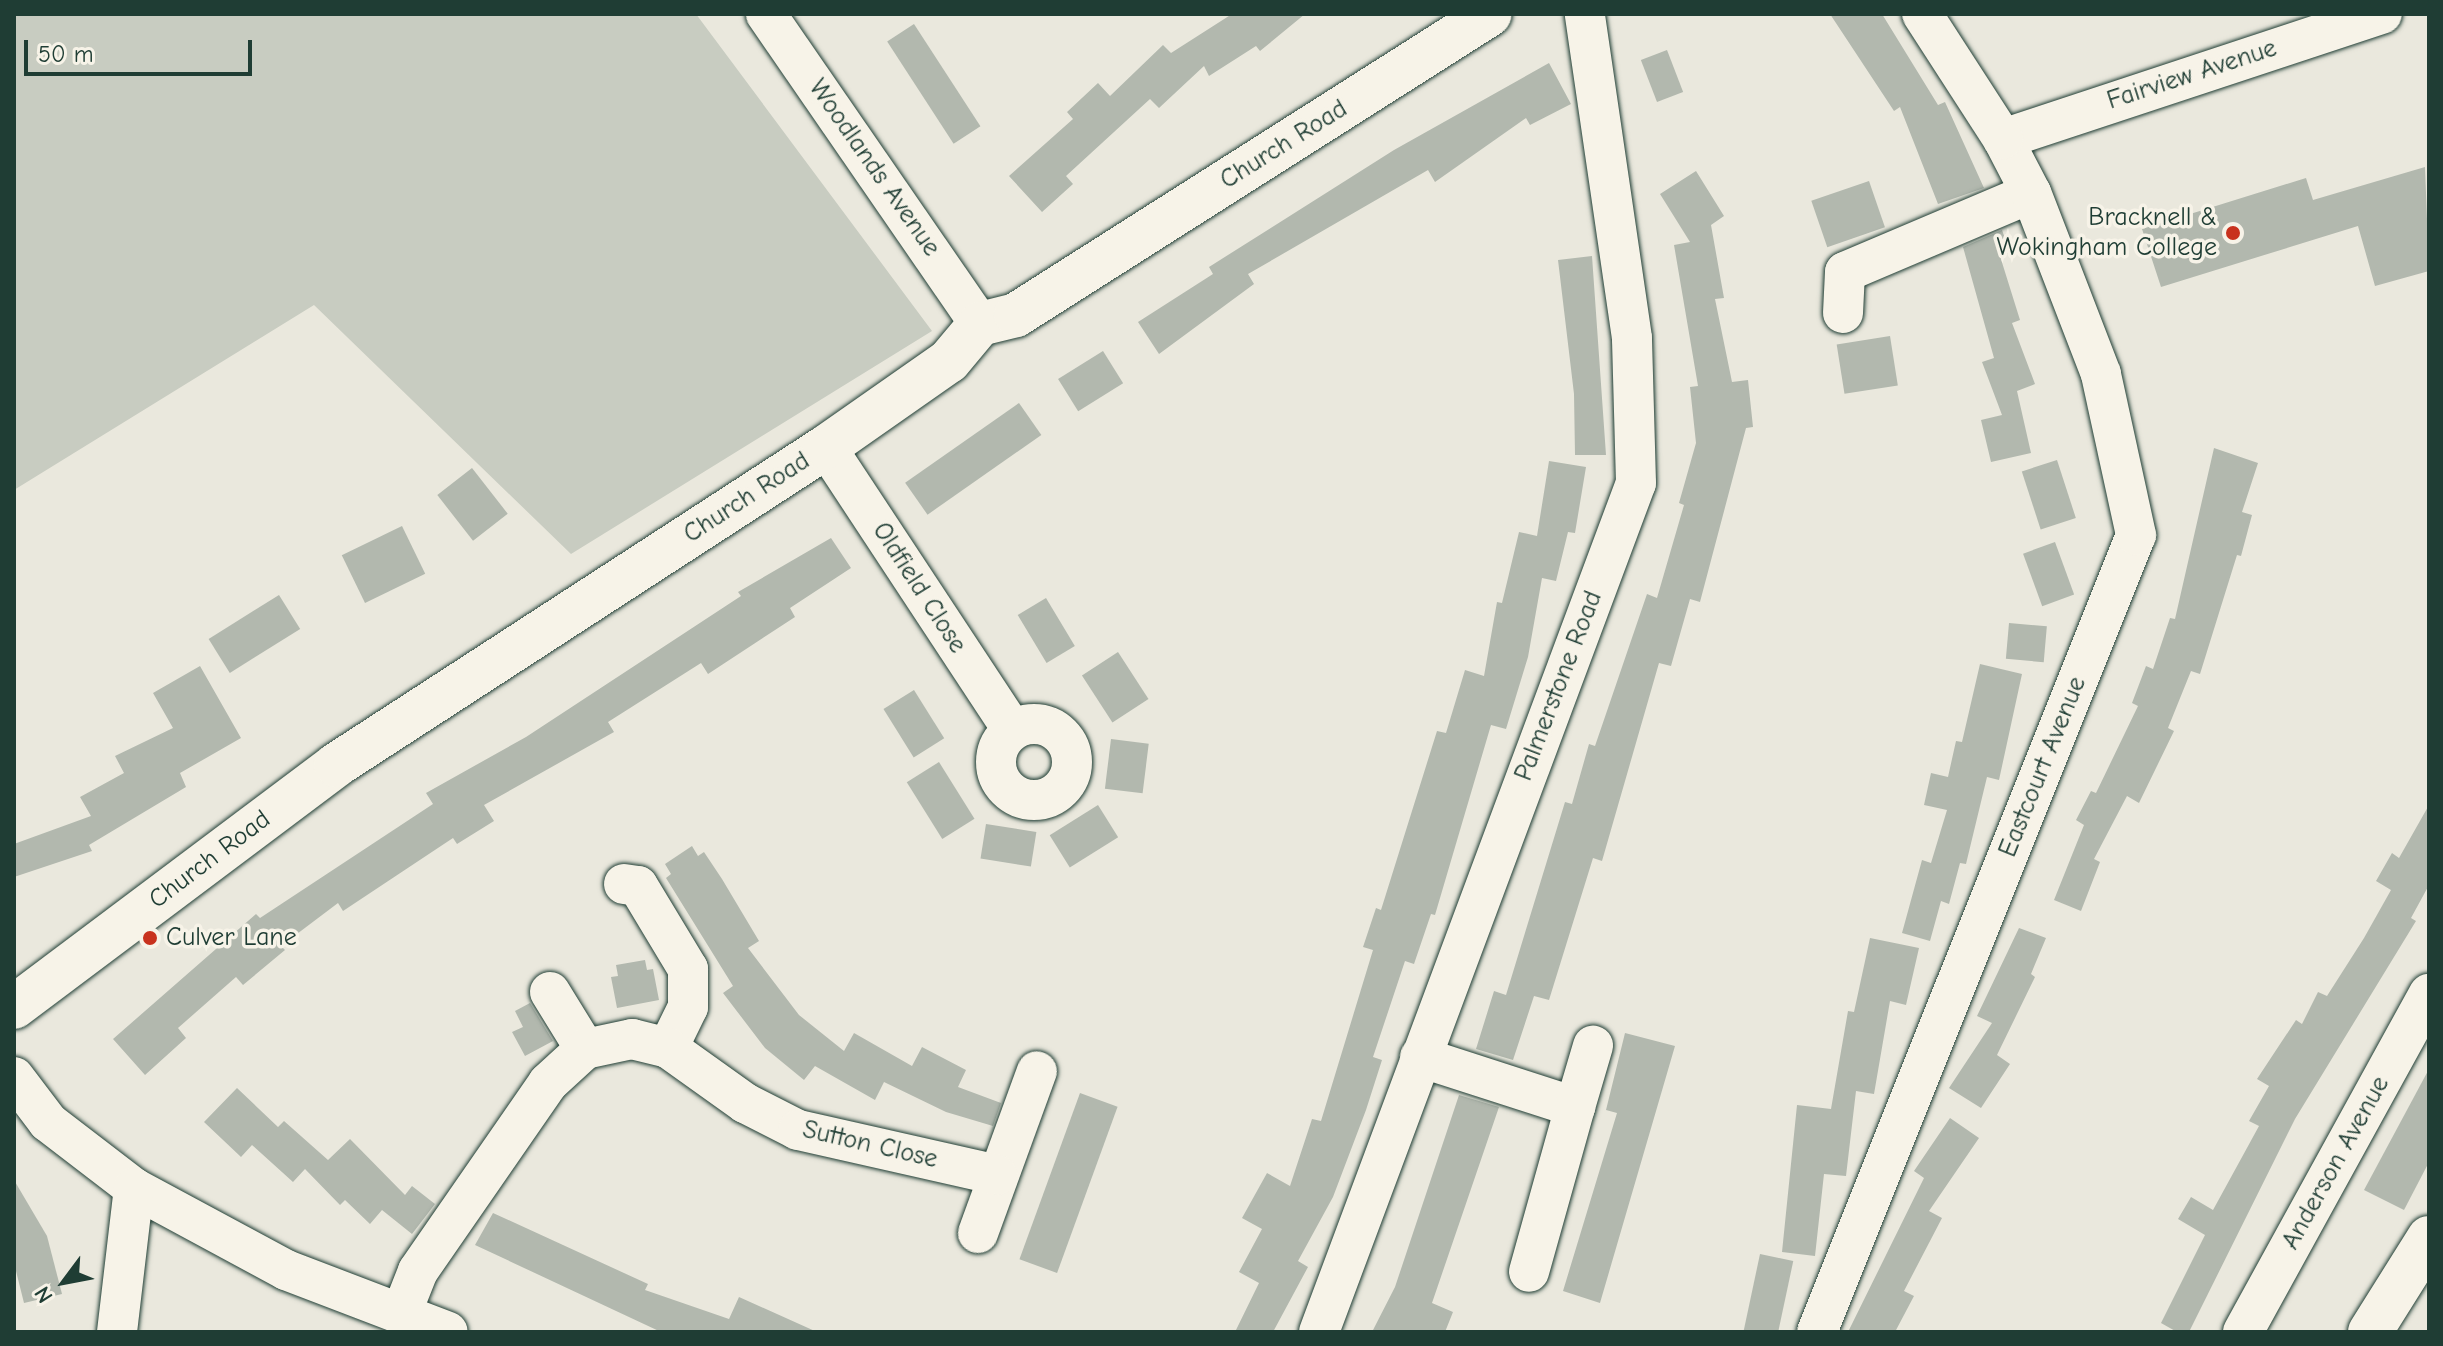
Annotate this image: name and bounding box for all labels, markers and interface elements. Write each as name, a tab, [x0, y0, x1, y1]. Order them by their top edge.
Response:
scale bar	[28, 24, 256, 74]
street label: Fairview Avenue	[2103, 33, 2281, 117]
text: 50 m	[38, 40, 94, 68]
street label: Woodlands Avenue	[801, 74, 947, 262]
street label: Church Road	[1215, 94, 1353, 196]
place label: Bracknell & Wokingham College	[1997, 202, 2217, 264]
marker: Bracknell & Wokingham College	[2224, 224, 2242, 242]
street label: Church Road	[678, 446, 816, 550]
street label: Oldfield Close	[865, 517, 973, 659]
street label: Palmerstone Road	[1508, 587, 1610, 785]
street label: Eastcourt Avenue	[1993, 672, 2093, 862]
street label: Church Road	[143, 804, 277, 916]
place label: Culver Lane	[166, 922, 297, 954]
marker: Culver Lane	[141, 929, 159, 947]
street label: Anderson Avenue	[2275, 1071, 2397, 1255]
street label: Sutton Close	[799, 1114, 941, 1176]
north arrow	[24, 1242, 104, 1322]
text: N	[29, 1282, 58, 1308]

